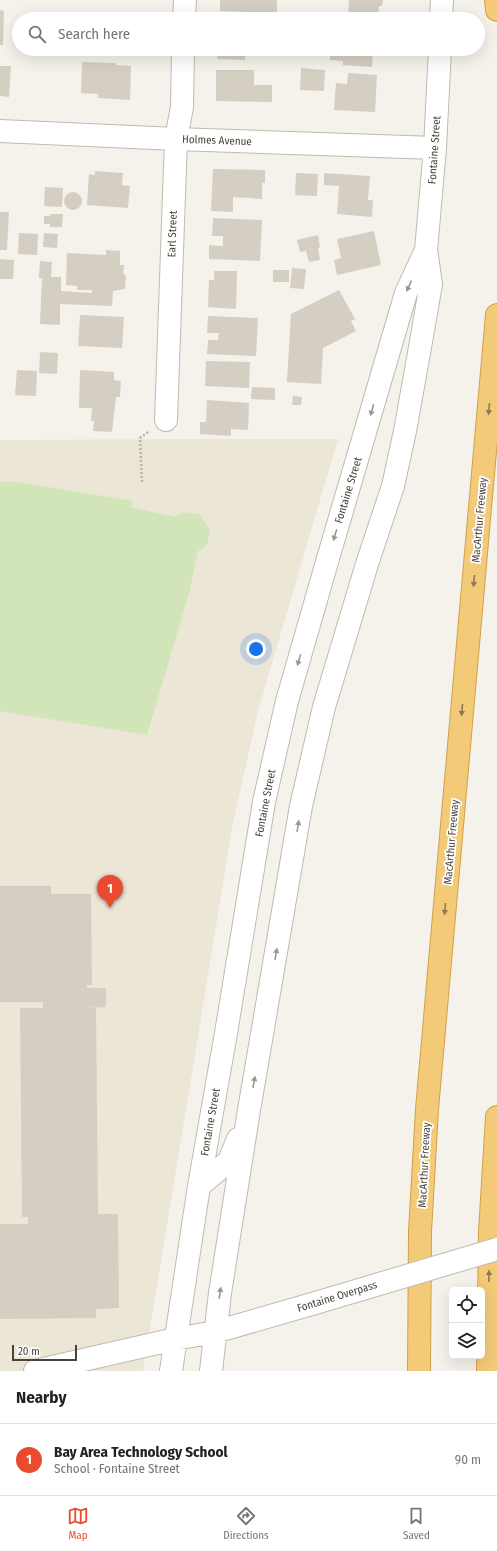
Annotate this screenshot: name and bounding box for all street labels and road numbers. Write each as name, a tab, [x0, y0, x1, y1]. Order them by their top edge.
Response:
street label: Fontaine Street	[426, 115, 443, 185]
street label: Holmes Avenue	[182, 133, 252, 148]
street label: Earl Street	[165, 210, 180, 258]
street label: Fontaine Street	[332, 455, 365, 525]
street label: MacArthur Freeway	[469, 477, 490, 563]
street label: Fontaine Street	[253, 768, 278, 838]
street label: MacArthur Freeway	[441, 799, 462, 885]
street label: Fontaine Street	[198, 1087, 223, 1157]
street label: MacArthur Freeway	[416, 1122, 433, 1208]
street label: Fontaine Overpass	[296, 1278, 379, 1315]

